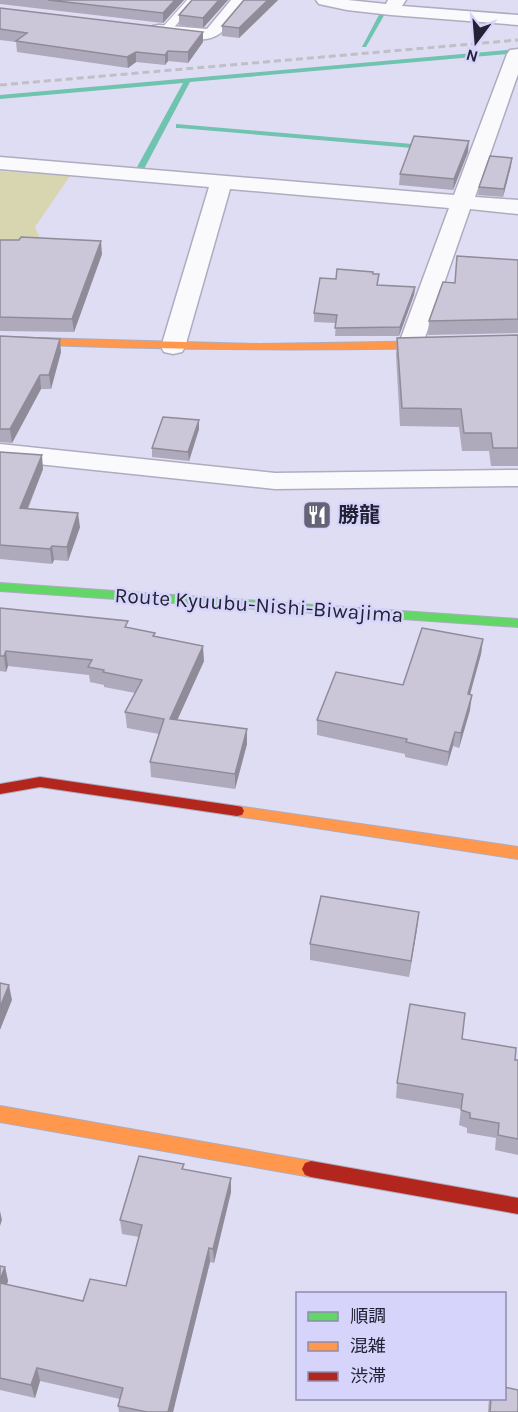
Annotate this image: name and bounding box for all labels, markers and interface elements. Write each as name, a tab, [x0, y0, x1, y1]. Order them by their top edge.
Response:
north arrow	[446, 12, 506, 72]
text: N	[464, 45, 480, 67]
restaurant icon: 勝龍	[301, 499, 333, 531]
place label: 勝龍	[338, 503, 380, 527]
street label: Route Kyuubu-Nishi-Biwajima	[114, 583, 404, 627]
legend	[296, 1292, 506, 1400]
text: 順調	[350, 1305, 386, 1327]
text: 混雑	[350, 1335, 386, 1357]
text: 渋滞	[350, 1365, 386, 1387]

